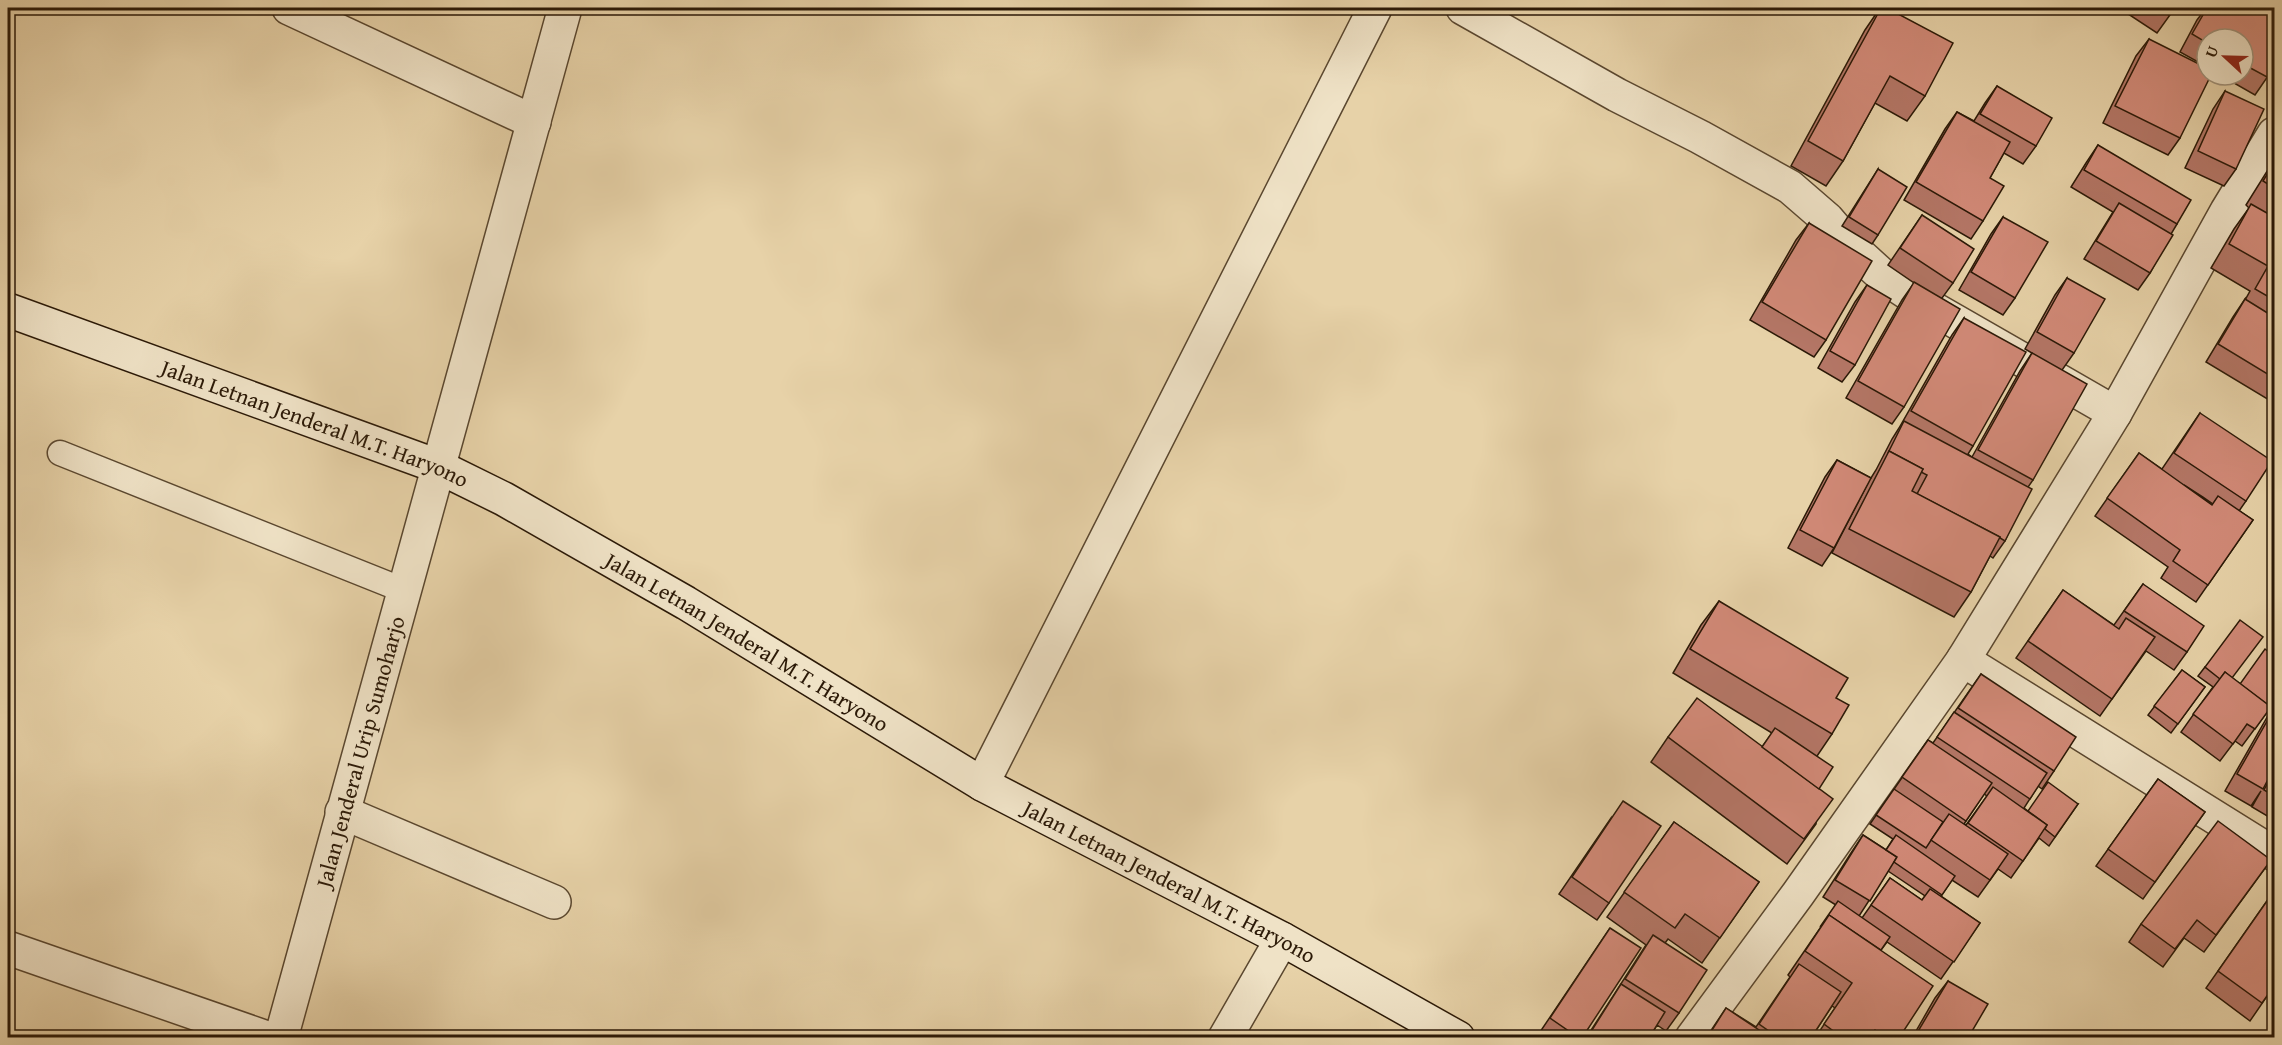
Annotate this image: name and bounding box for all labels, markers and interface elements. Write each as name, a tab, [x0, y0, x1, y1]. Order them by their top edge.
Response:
north arrow	[2195, 27, 2255, 87]
text: U	[2198, 42, 2224, 61]
street label: Jalan Letnan Jenderal M.T. Haryono	[154, 350, 474, 495]
street label: Jalan Letnan Jenderal M.T. Haryono	[597, 543, 895, 739]
street label: Jalan Jenderal Urip Sumoharjo	[306, 612, 413, 894]
street label: Jalan Letnan Jenderal M.T. Haryono	[1015, 791, 1322, 971]

